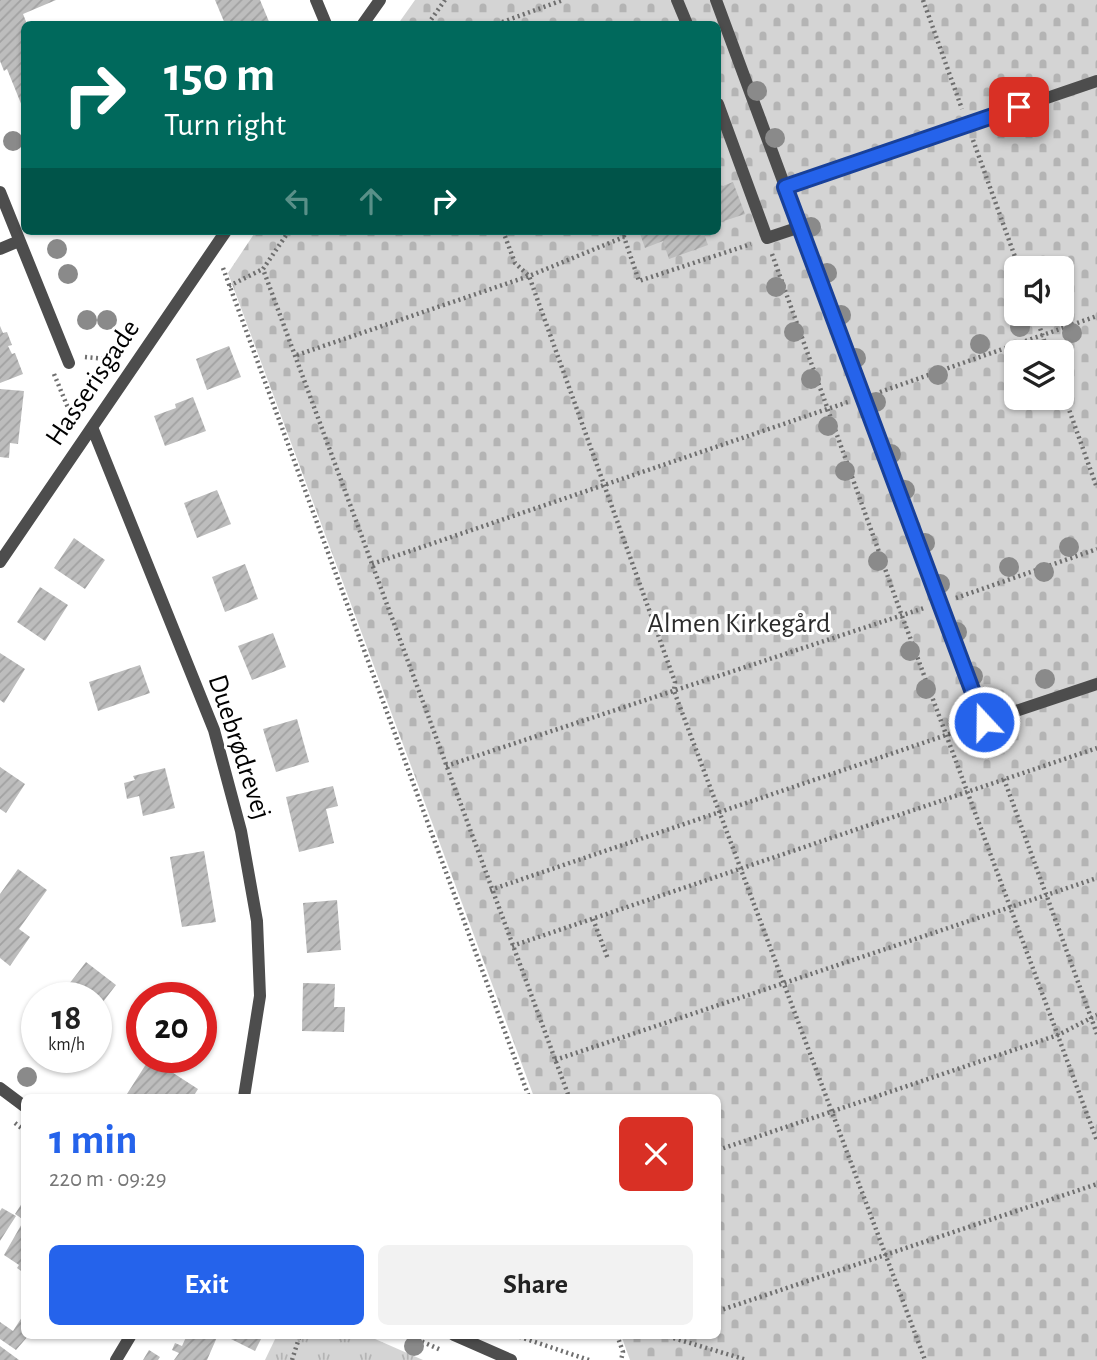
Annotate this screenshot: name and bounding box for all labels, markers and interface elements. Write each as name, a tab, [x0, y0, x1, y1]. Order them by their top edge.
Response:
icon: right	[49, 49, 140, 140]
text: 150 m	[164, 51, 275, 100]
pin	[989, 77, 1049, 137]
icon: arrive	[1000, 88, 1038, 126]
text: Turn right	[164, 109, 286, 141]
icon: left	[279, 182, 317, 220]
icon: ahead	[352, 182, 390, 220]
icon: right	[425, 182, 463, 220]
map controls	[1004, 256, 1074, 410]
button: sound	[1004, 256, 1074, 326]
street label: Hasserisgade	[41, 315, 145, 451]
button: layers	[1004, 340, 1074, 410]
park label: Almen Kirkegård	[647, 610, 831, 638]
street label: Duebrødrevej	[202, 671, 276, 823]
position arrow	[947, 685, 1021, 759]
speed limit sign: 20	[126, 982, 217, 1073]
text: 18	[52, 1001, 81, 1036]
text: km/h	[48, 1036, 85, 1054]
button: close	[619, 1117, 693, 1191]
text: 1 min	[49, 1119, 138, 1161]
text: 220 m · 09:29	[49, 1168, 167, 1191]
button: Exit	[49, 1245, 364, 1325]
button: Share	[378, 1245, 693, 1325]

